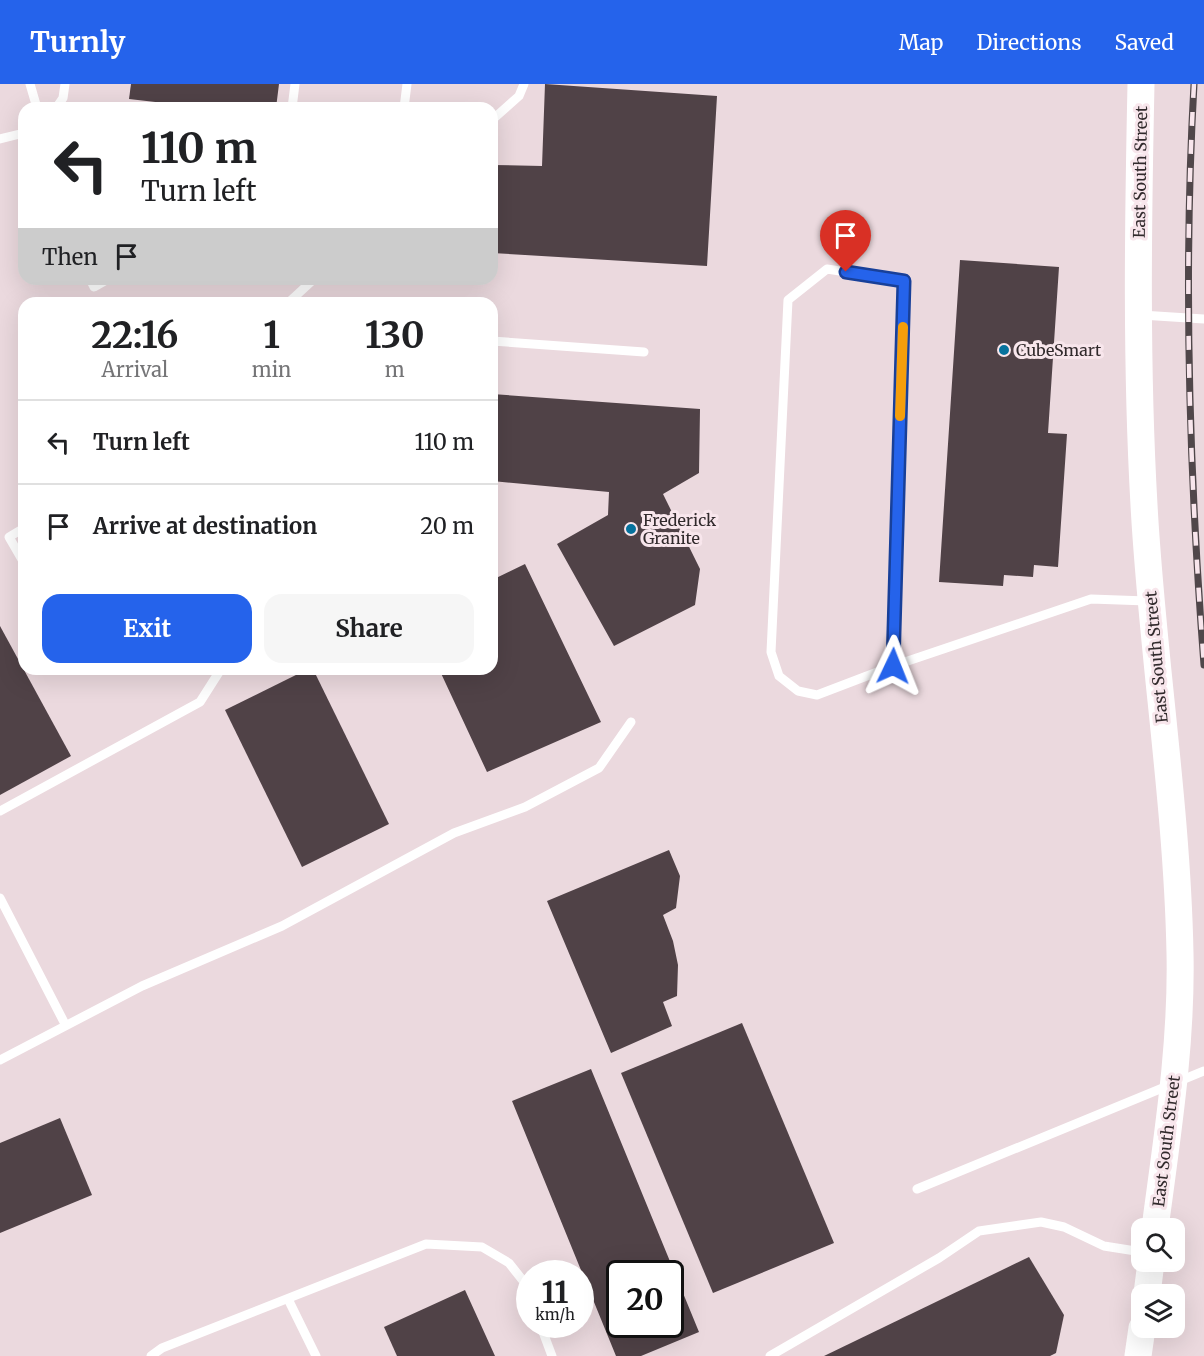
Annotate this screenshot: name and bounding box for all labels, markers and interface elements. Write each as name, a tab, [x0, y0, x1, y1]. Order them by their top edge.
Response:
text: Turnly	[30, 24, 125, 60]
text: Map	[899, 29, 943, 56]
text: Directions	[976, 29, 1081, 56]
text: Saved	[1114, 29, 1174, 56]
street label: East South Street	[1129, 105, 1151, 238]
text: 110 m	[141, 122, 257, 174]
icon: left	[42, 126, 120, 204]
text: Turn left	[141, 174, 256, 208]
pin	[820, 210, 871, 272]
icon: arrive	[829, 219, 862, 252]
icon: arrive	[110, 240, 143, 273]
text: Then	[42, 243, 98, 271]
text: 22:16	[91, 313, 178, 358]
text: 1	[263, 313, 280, 358]
text: 130	[365, 313, 425, 358]
place label: CubeSmart	[1016, 340, 1102, 360]
marker: CubeSmart	[997, 343, 1011, 357]
text: Arrival	[101, 357, 168, 382]
text: min	[252, 357, 291, 382]
text: m	[385, 357, 405, 382]
icon: left	[42, 426, 75, 459]
text: Turn left	[93, 428, 190, 456]
text: 110 m	[415, 428, 474, 456]
icon: arrive	[42, 510, 75, 543]
place label: Frederick Granite	[643, 510, 717, 548]
text: Arrive at destination	[93, 512, 317, 540]
text: 20 m	[420, 512, 474, 540]
marker: Frederick Granite	[624, 522, 638, 536]
street label: East South Street	[1140, 589, 1172, 724]
button: Exit	[42, 594, 252, 663]
button: Share	[264, 594, 474, 663]
position arrow	[861, 634, 925, 698]
street label: East South Street	[1148, 1073, 1184, 1208]
map controls	[1131, 1218, 1185, 1338]
button: search	[1131, 1218, 1185, 1272]
speed limit sign: 20	[606, 1260, 684, 1338]
text: 11	[541, 1273, 568, 1311]
button: layers	[1131, 1284, 1185, 1338]
text: km/h	[535, 1305, 575, 1324]

